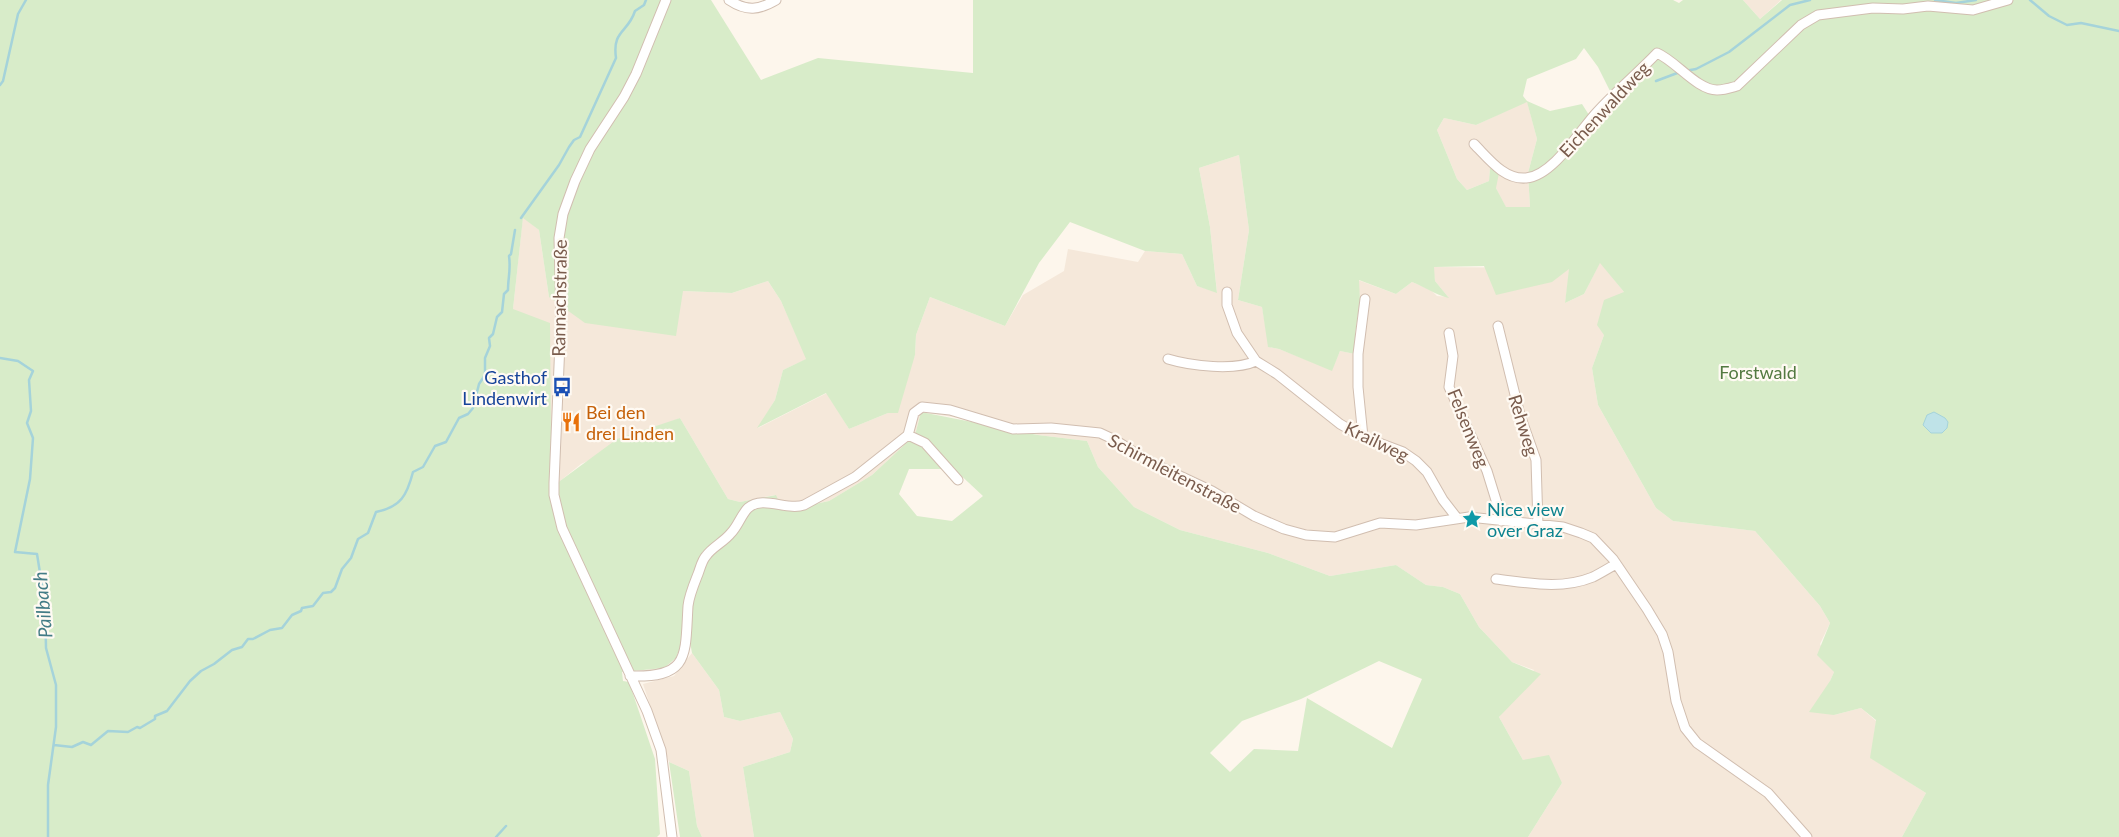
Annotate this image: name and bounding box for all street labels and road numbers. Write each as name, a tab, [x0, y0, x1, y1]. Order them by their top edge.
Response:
street label: Eichenwaldweg	[1554, 57, 1654, 161]
street label: Rannachstraße	[547, 239, 571, 357]
street label: Felsenweg	[1443, 385, 1495, 471]
street label: Rehweg	[1504, 392, 1544, 458]
street label: Krailweg	[1341, 416, 1413, 466]
street label: Schirmleitenstraße	[1105, 429, 1245, 517]

